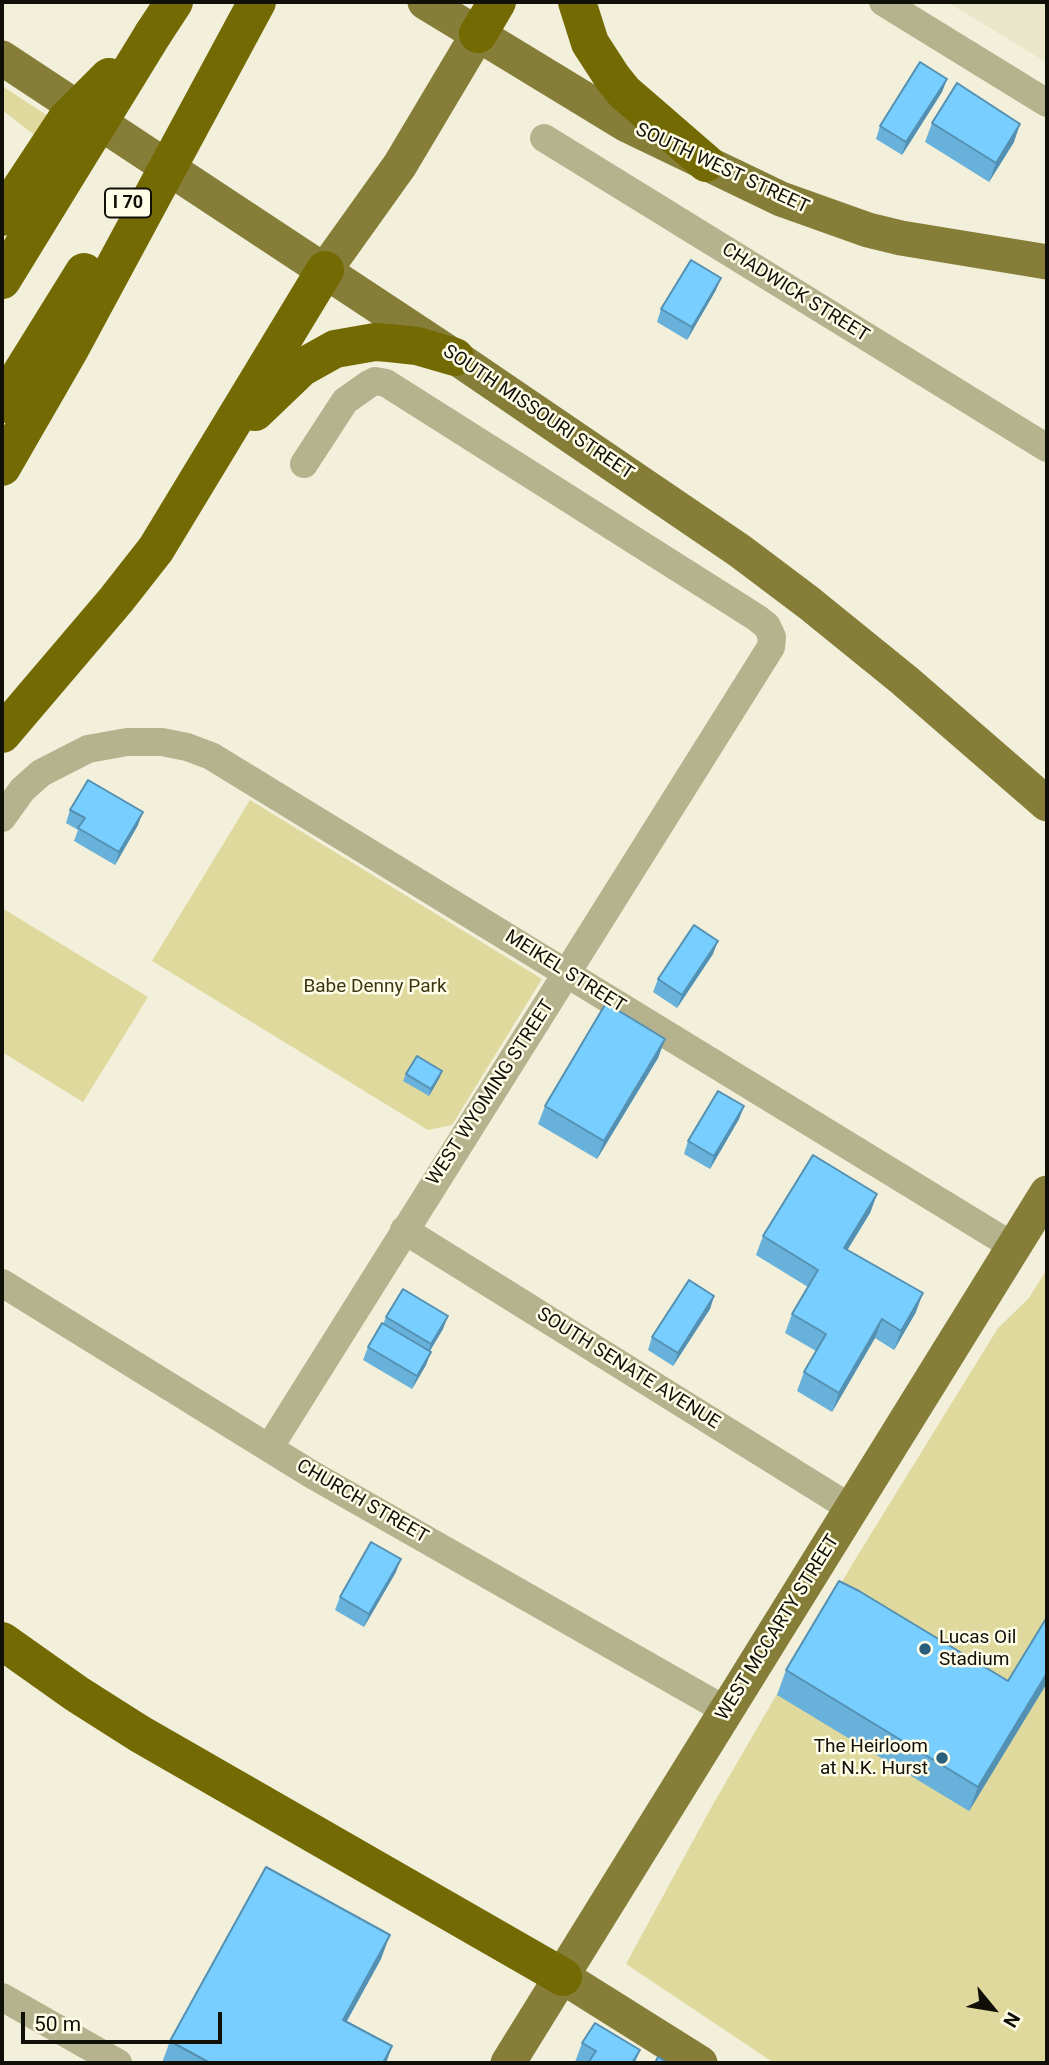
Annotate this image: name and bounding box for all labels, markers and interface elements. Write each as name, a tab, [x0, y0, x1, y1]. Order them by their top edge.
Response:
street label: SOUTH WEST STREET	[632, 119, 812, 219]
road number: I 70	[105, 188, 151, 218]
street label: CHADWICK STREET	[717, 238, 873, 348]
street label: SOUTH MISSOURI STREET	[438, 341, 638, 485]
street label: MEIKEL STREET	[501, 926, 629, 1018]
park label: Babe Denny Park	[303, 976, 447, 998]
street label: WEST WYOMING STREET	[422, 996, 560, 1190]
street label: SOUTH SENATE AVENUE	[532, 1303, 724, 1435]
street label: CHURCH STREET	[292, 1455, 432, 1549]
street label: WEST MCCARTY STREET	[711, 1531, 845, 1725]
place label: Lucas Oil Stadium	[939, 1627, 1016, 1671]
marker: Lucas Oil Stadium	[917, 1641, 933, 1657]
place label: The Heirloom at N.K. Hurst	[814, 1736, 928, 1780]
marker: The Heirloom at N.K. Hurst	[934, 1750, 950, 1766]
north arrow	[958, 1974, 1028, 2044]
scale bar	[24, 1998, 226, 2042]
text: N	[998, 2008, 1025, 2031]
text: 50 m	[34, 2012, 81, 2036]

